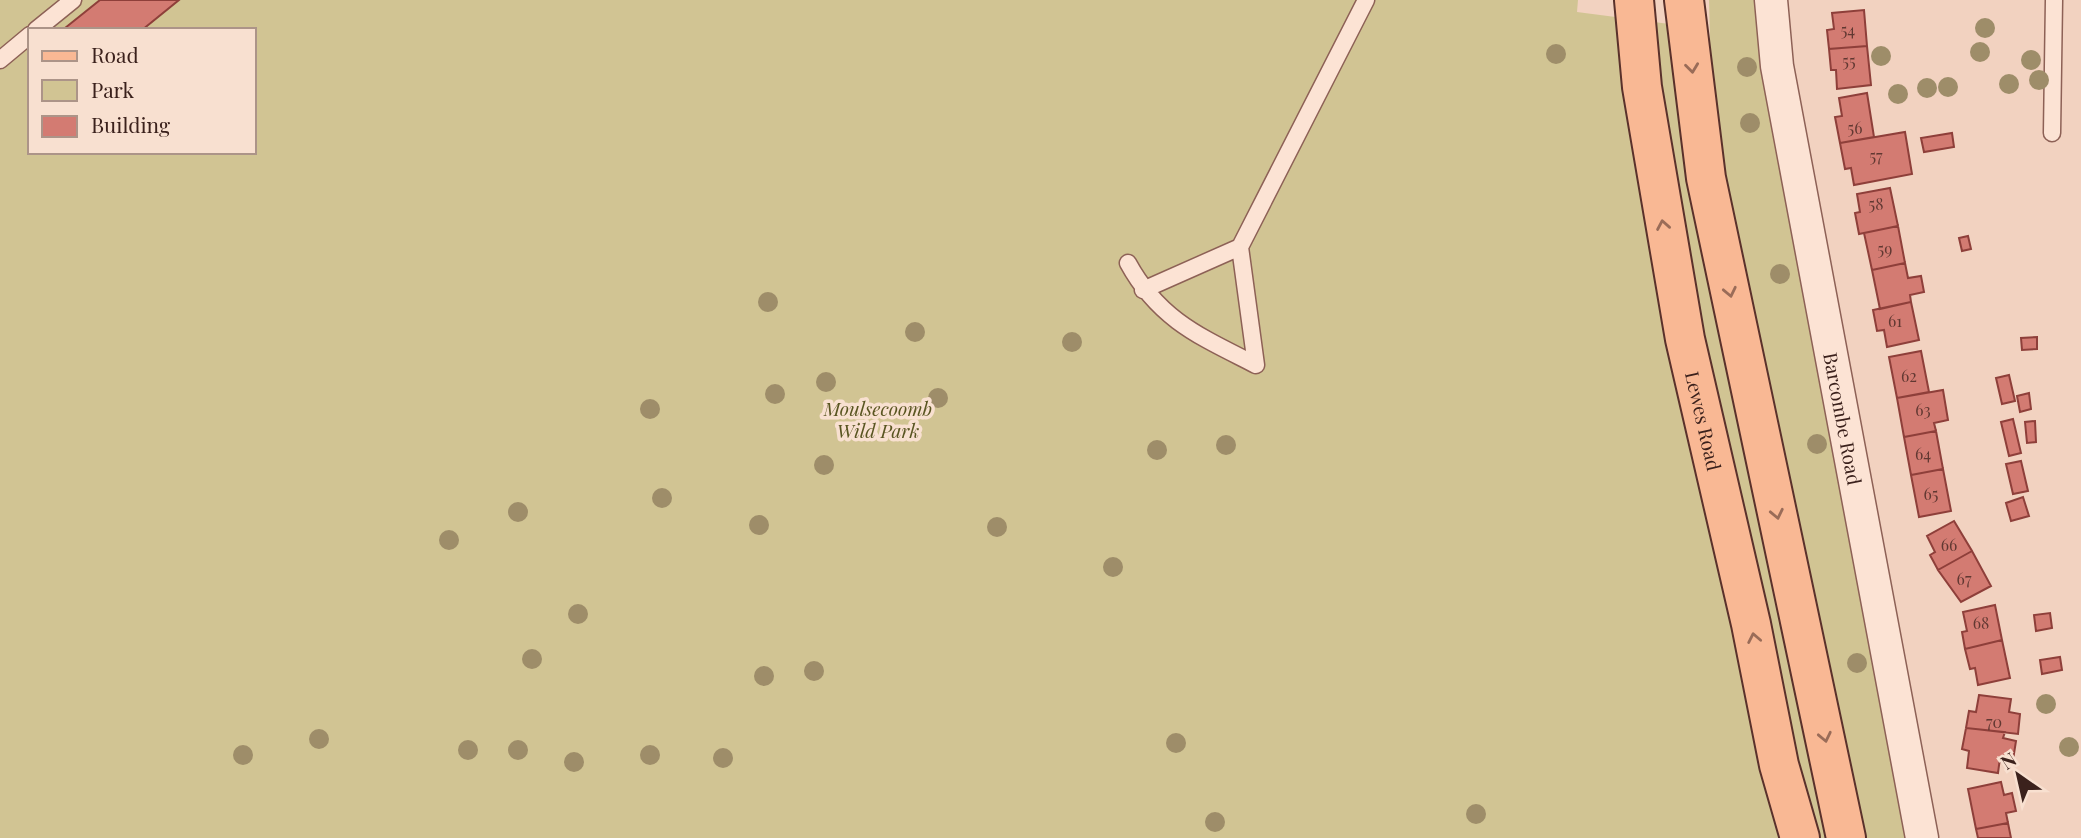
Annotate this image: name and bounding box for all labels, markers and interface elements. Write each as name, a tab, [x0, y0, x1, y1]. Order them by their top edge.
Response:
house number: 54	[1841, 19, 1855, 40]
legend	[28, 28, 256, 154]
text: Road	[91, 40, 139, 68]
house number: 55	[1842, 50, 1856, 71]
one-way arrow	[1685, 62, 1700, 74]
text: Park	[91, 75, 135, 103]
text: Building	[91, 110, 170, 138]
house number: 56	[1848, 117, 1862, 138]
house number: 57	[1869, 145, 1883, 166]
house number: 58	[1869, 193, 1883, 214]
one-way arrow	[1657, 219, 1672, 231]
house number: 59	[1878, 238, 1892, 259]
one-way arrow	[1721, 286, 1736, 298]
house number: 61	[1888, 310, 1902, 331]
street label: Barcombe Road	[1818, 350, 1868, 487]
house number: 62	[1901, 365, 1917, 386]
street label: Lewes Road	[1680, 369, 1728, 473]
park label: Moulsecoomb Wild Park	[823, 395, 932, 443]
house number: 63	[1915, 399, 1931, 420]
house number: 64	[1915, 443, 1931, 464]
house number: 65	[1924, 483, 1938, 504]
one-way arrow	[1769, 508, 1784, 520]
house number: 66	[1941, 534, 1957, 555]
house number: 67	[1957, 568, 1972, 589]
house number: 68	[1973, 612, 1989, 633]
one-way arrow	[1747, 632, 1762, 644]
house number: 70	[1986, 711, 2002, 732]
one-way arrow	[1816, 731, 1831, 743]
north arrow	[1983, 740, 2053, 810]
text: N	[1995, 745, 2021, 775]

